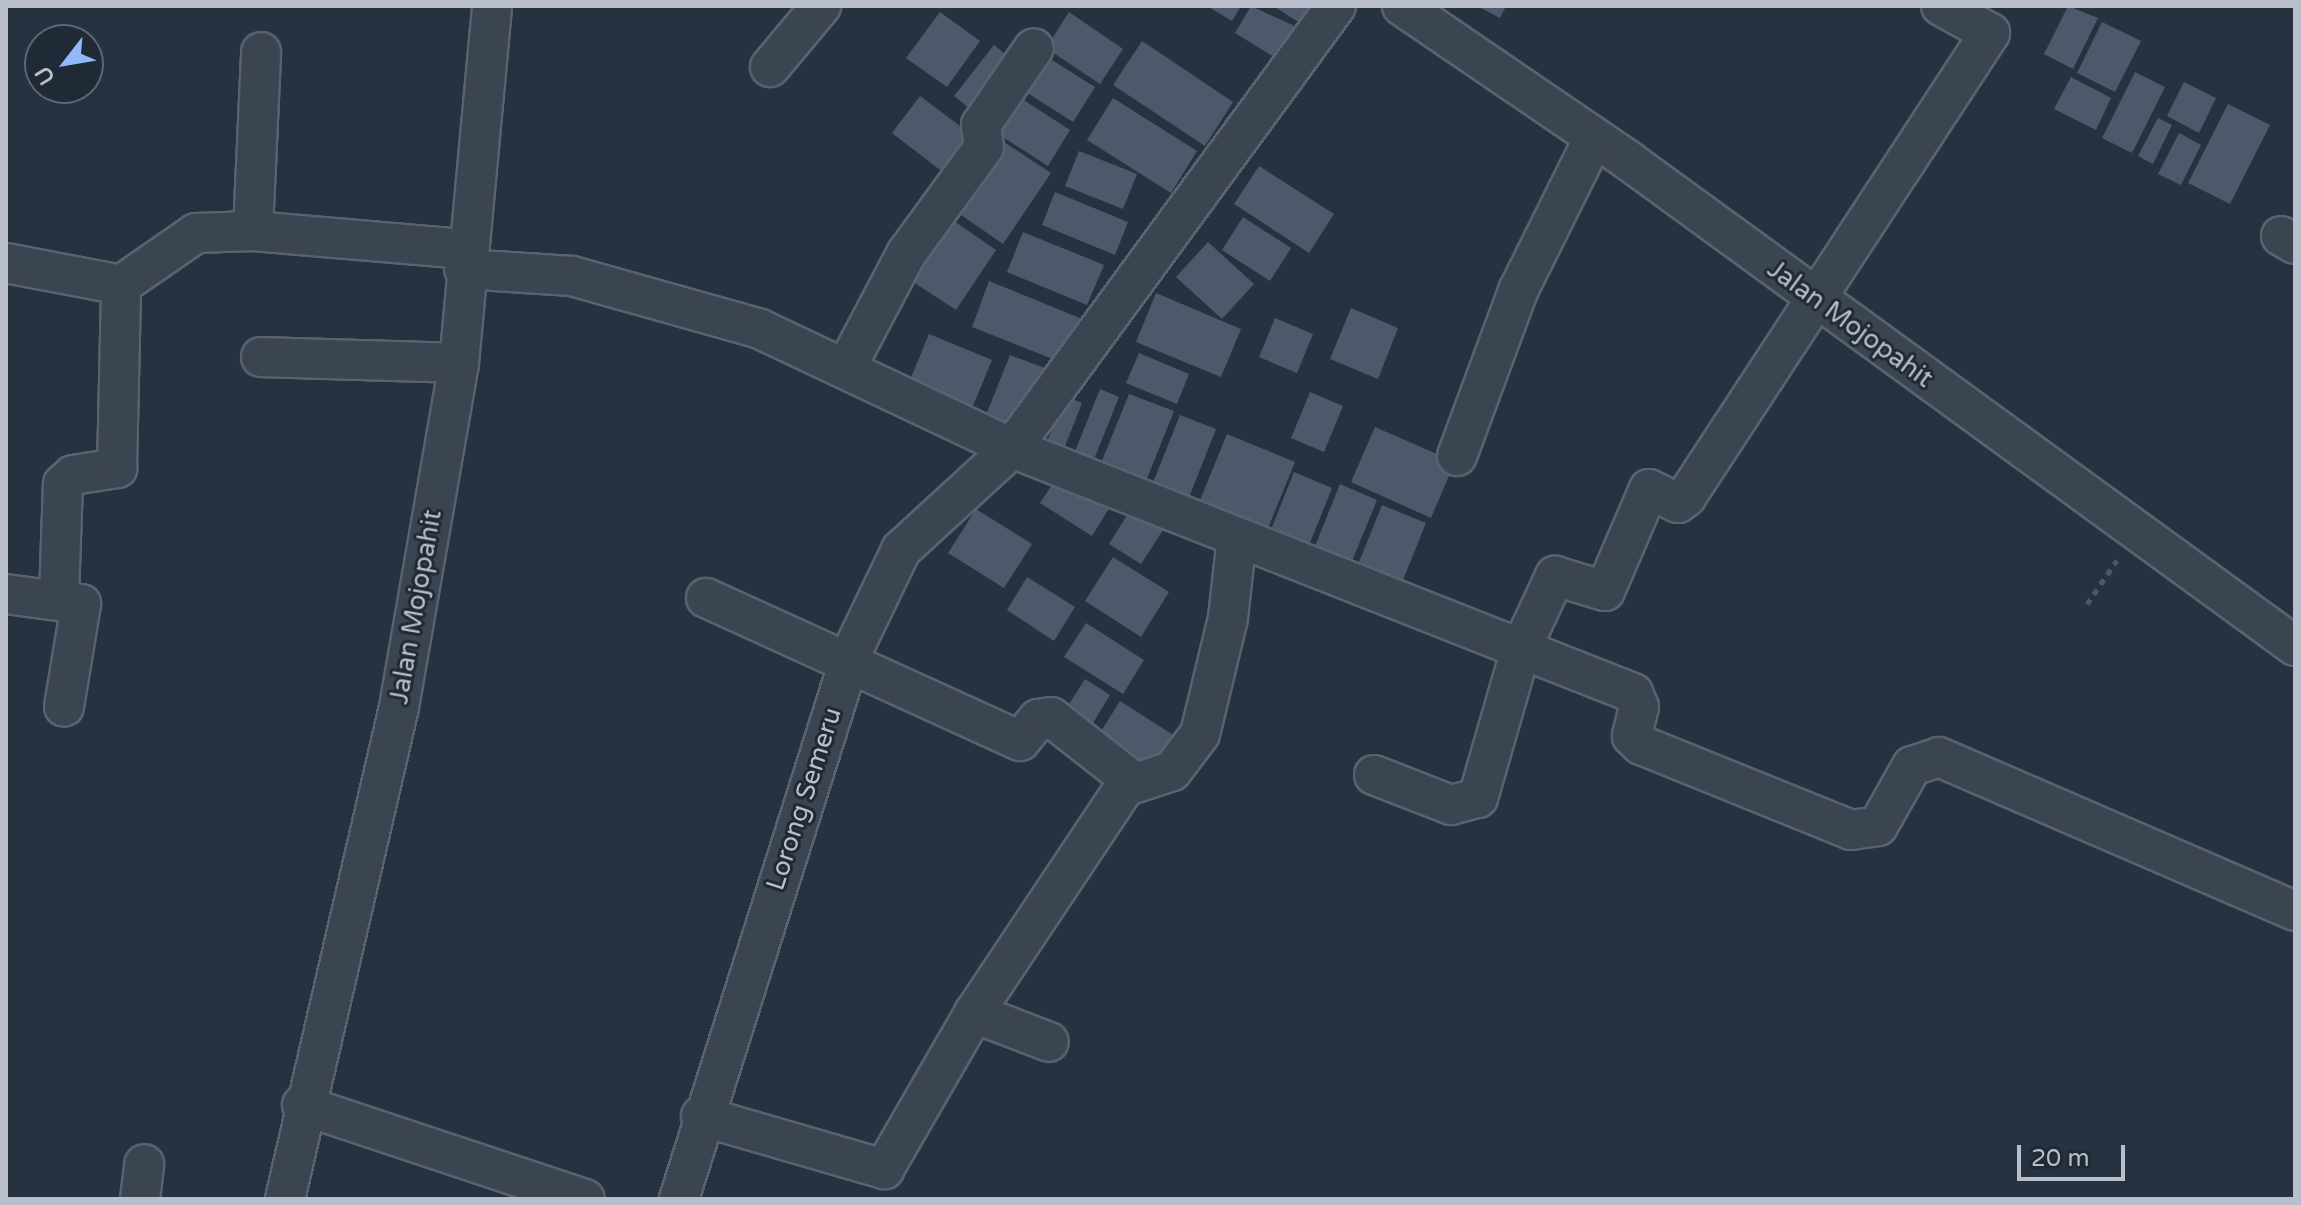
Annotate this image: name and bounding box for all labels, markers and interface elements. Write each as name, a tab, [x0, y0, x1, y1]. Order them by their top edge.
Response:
north arrow	[24, 24, 104, 104]
text: U	[30, 61, 61, 89]
street label: Jalan Mojopahit	[1761, 254, 1939, 394]
street label: Jalan Mojopahit	[384, 507, 448, 707]
street label: Lorong Semeru	[760, 704, 848, 894]
scale bar	[2021, 1129, 2129, 1179]
text: 20 m	[2031, 1144, 2089, 1173]

